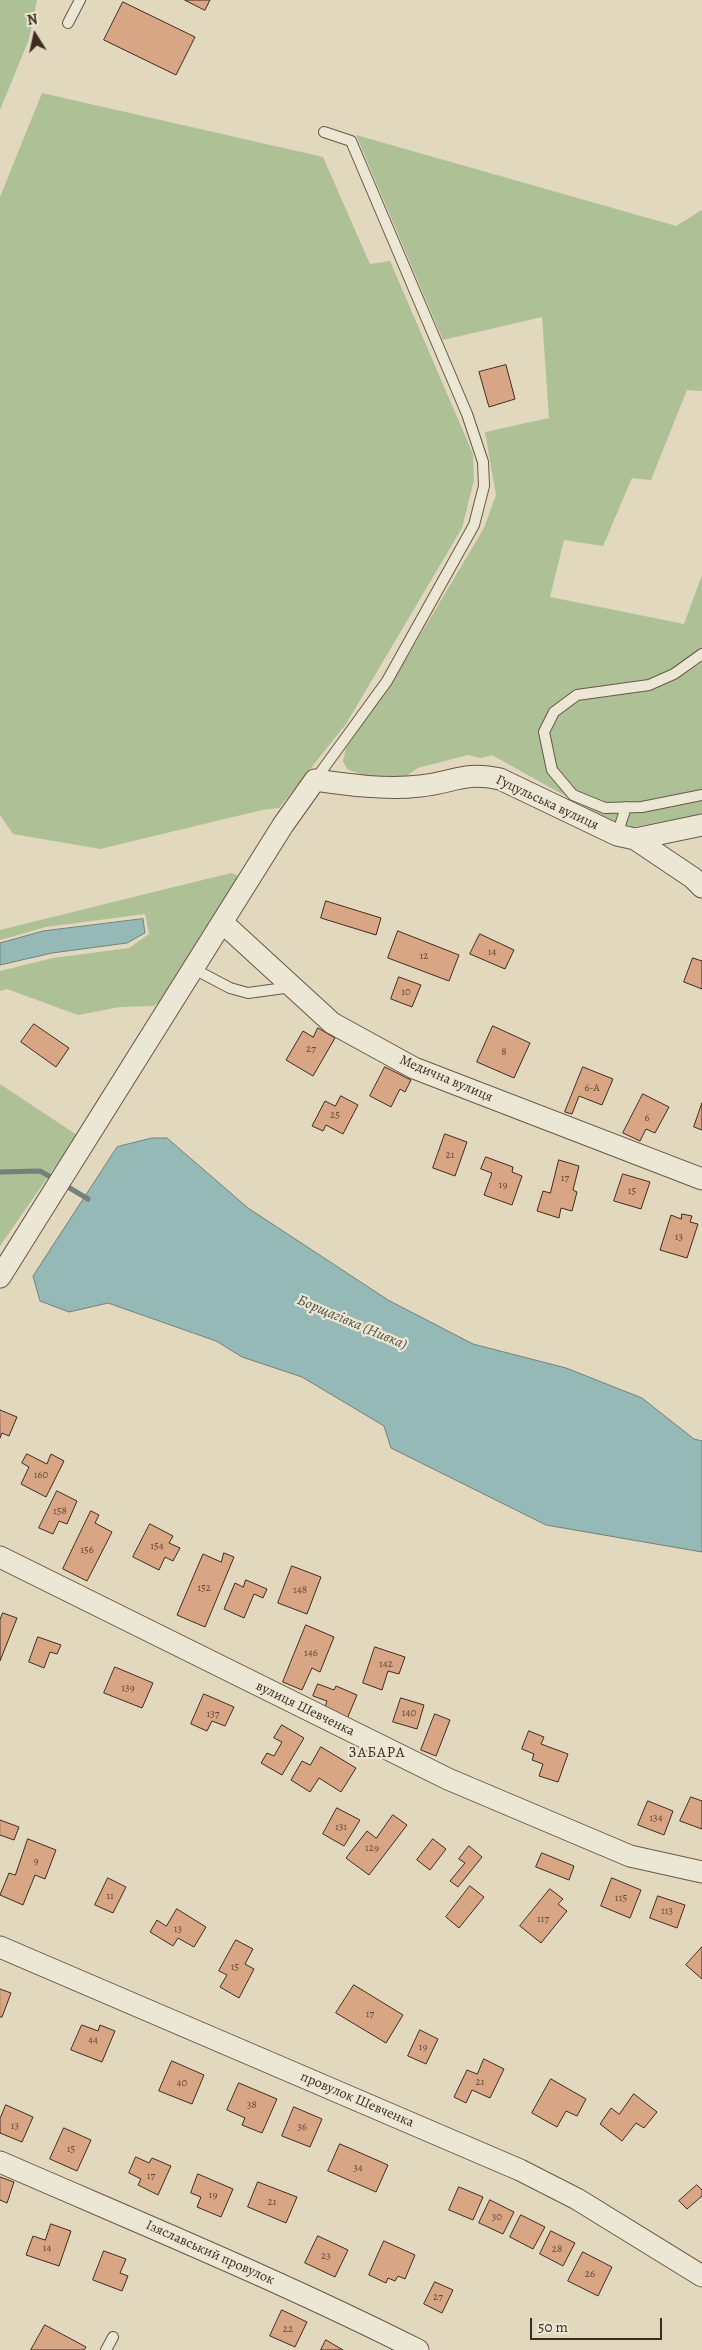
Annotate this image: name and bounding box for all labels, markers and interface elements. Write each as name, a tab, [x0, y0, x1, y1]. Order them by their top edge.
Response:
text: N	[26, 9, 39, 30]
north arrow	[10, 10, 60, 60]
street label: Гуцульська вулиця	[493, 772, 601, 834]
house number: 14	[488, 945, 496, 959]
house number: 12	[420, 949, 428, 963]
house number: 10	[401, 985, 411, 999]
house number: 27	[306, 1042, 316, 1056]
house number: 8	[501, 1045, 507, 1059]
street label: Медична вулиця	[397, 1052, 495, 1106]
house number: 6-А	[584, 1081, 600, 1095]
house number: 25	[330, 1108, 340, 1122]
house number: 6	[644, 1111, 650, 1125]
house number: 21	[446, 1148, 454, 1162]
house number: 17	[561, 1171, 569, 1185]
house number: 19	[499, 1178, 507, 1192]
house number: 15	[628, 1184, 636, 1198]
house number: 13	[675, 1230, 683, 1244]
water label: Борщагівка (Нивка)	[294, 1292, 410, 1354]
house number: 160	[34, 1468, 48, 1482]
house number: 158	[53, 1504, 67, 1518]
house number: 154	[150, 1539, 164, 1553]
house number: 156	[80, 1543, 94, 1557]
house number: 152	[197, 1581, 211, 1595]
house number: 148	[293, 1583, 307, 1597]
house number: 146	[304, 1646, 318, 1660]
house number: 142	[379, 1657, 393, 1671]
street label: вулиця Шевченка	[253, 1678, 357, 1740]
house number: 139	[121, 1681, 135, 1695]
house number: 140	[402, 1706, 416, 1720]
house number: 137	[207, 1707, 219, 1721]
district label: ЗАБАРА	[348, 1744, 406, 1762]
house number: 134	[649, 1811, 663, 1825]
house number: 131	[335, 1820, 347, 1834]
house number: 129	[365, 1841, 379, 1855]
house number: 9	[33, 1854, 39, 1868]
house number: 11	[106, 1889, 114, 1903]
house number: 115	[615, 1891, 627, 1905]
house number: 113	[661, 1904, 673, 1918]
house number: 117	[537, 1912, 549, 1926]
house number: 13	[174, 1922, 182, 1936]
house number: 15	[231, 1960, 239, 1974]
house number: 17	[366, 2007, 374, 2021]
house number: 44	[88, 2033, 98, 2047]
house number: 19	[419, 2040, 427, 2054]
street label: провулок Шевченка	[298, 2068, 416, 2132]
house number: 21	[476, 2075, 484, 2089]
house number: 40	[177, 2076, 187, 2090]
house number: 38	[247, 2098, 257, 2112]
house number: 13	[11, 2119, 19, 2133]
house number: 36	[297, 2120, 307, 2134]
house number: 15	[67, 2142, 75, 2156]
house number: 34	[353, 2161, 363, 2175]
house number: 17	[147, 2169, 155, 2183]
house number: 19	[209, 2188, 217, 2202]
house number: 21	[268, 2195, 276, 2209]
house number: 30	[492, 2210, 502, 2224]
street label: Ізяславський провулок	[143, 2217, 277, 2289]
house number: 14	[43, 2241, 51, 2255]
house number: 28	[552, 2242, 562, 2256]
house number: 23	[321, 2249, 331, 2263]
house number: 26	[585, 2267, 595, 2281]
house number: 27	[433, 2290, 443, 2304]
scale bar	[532, 2308, 664, 2340]
text: 50 m	[538, 2317, 568, 2337]
house number: 22	[283, 2322, 293, 2336]

